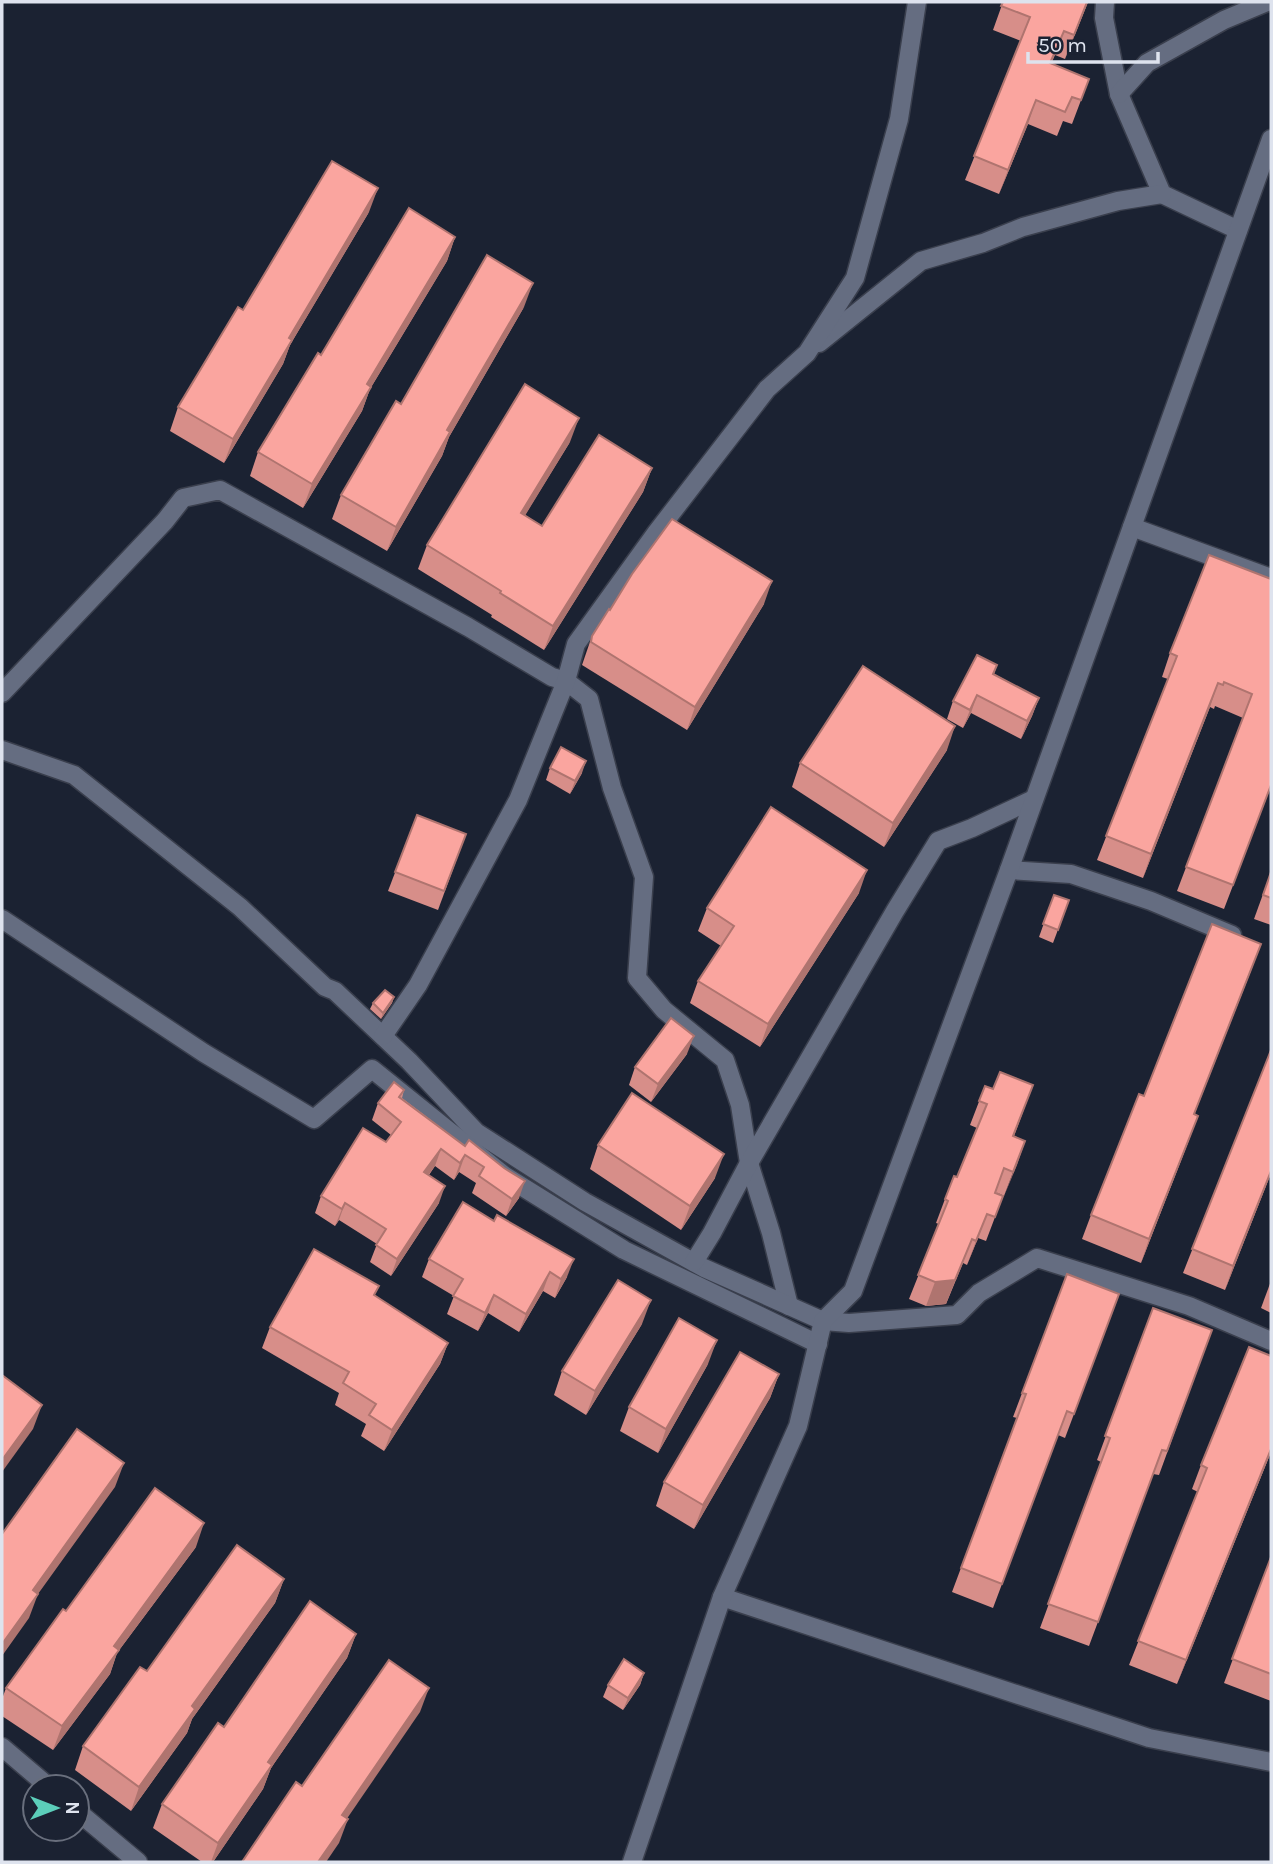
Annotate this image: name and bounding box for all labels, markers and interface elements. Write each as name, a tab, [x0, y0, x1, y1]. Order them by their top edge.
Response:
scale bar	[1028, 21, 1158, 65]
text: 50 m	[1038, 33, 1087, 57]
north arrow	[21, 1773, 91, 1843]
text: N	[61, 1801, 83, 1815]

